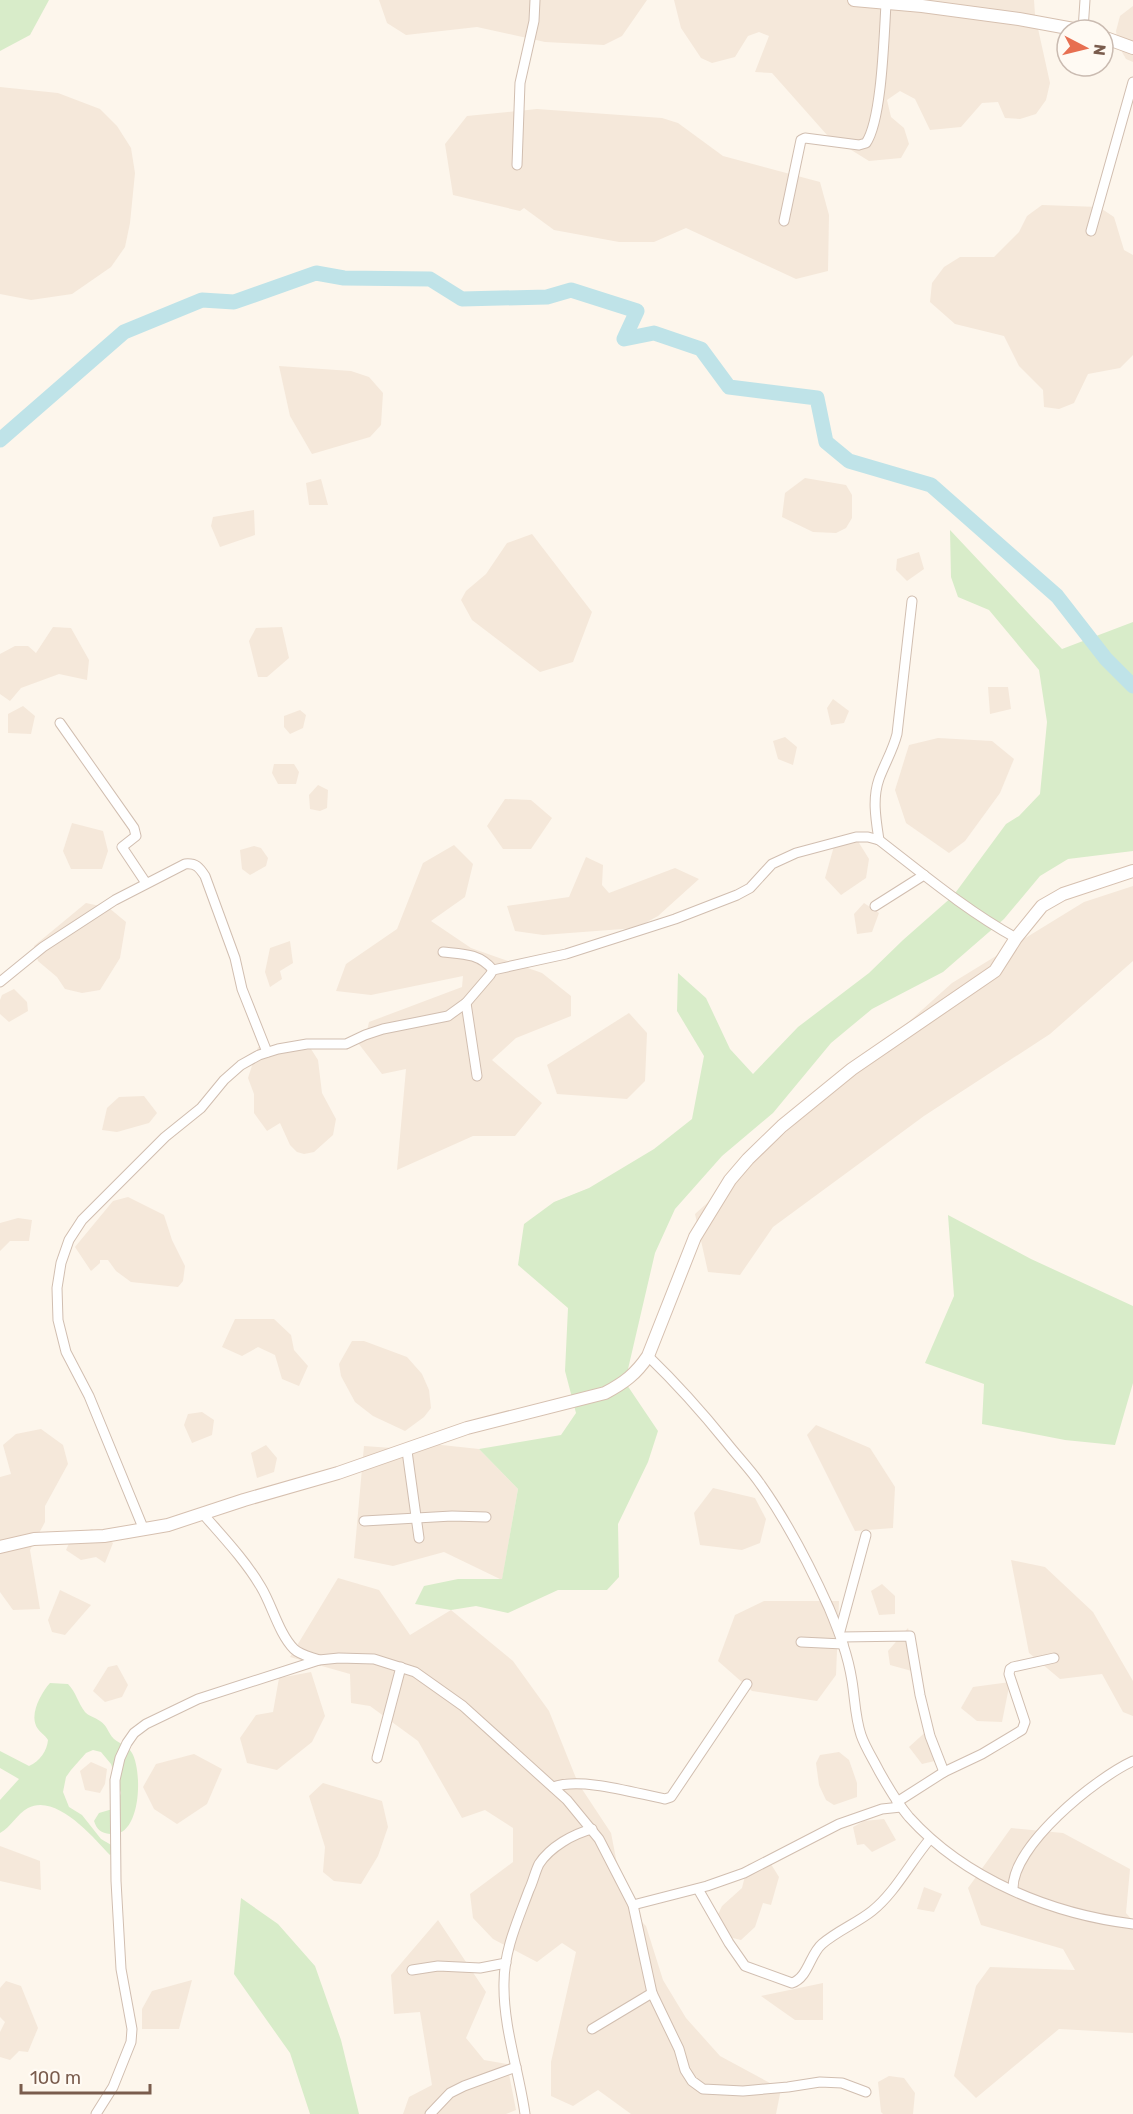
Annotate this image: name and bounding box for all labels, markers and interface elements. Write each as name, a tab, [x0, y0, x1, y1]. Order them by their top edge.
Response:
north arrow	[1055, 18, 1115, 78]
text: N	[1089, 43, 1110, 57]
scale bar	[21, 2057, 150, 2095]
text: 100 m	[30, 2067, 81, 2089]

